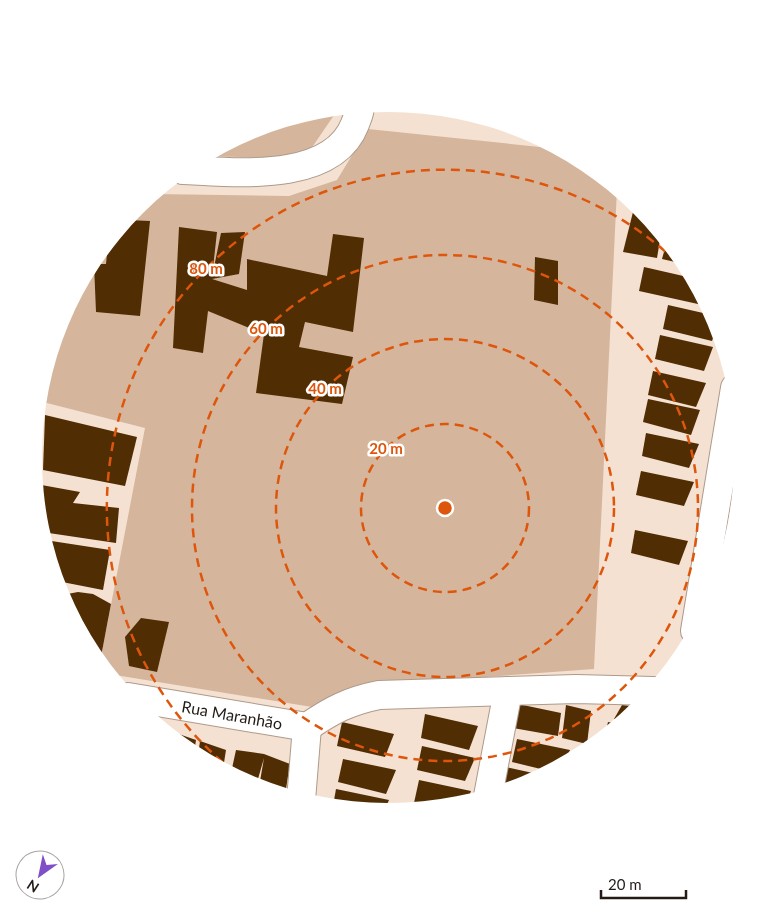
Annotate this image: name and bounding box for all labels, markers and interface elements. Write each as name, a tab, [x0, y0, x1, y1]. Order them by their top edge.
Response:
text: 80 m	[189, 259, 223, 277]
text: 60 m	[249, 319, 283, 337]
text: 40 m	[308, 379, 342, 397]
text: 20 m	[369, 439, 403, 457]
centre of rings	[436, 499, 454, 517]
street label: Rua Maranhão	[180, 696, 284, 733]
north arrow	[15, 850, 65, 900]
scale bar	[601, 868, 686, 900]
text: 20 m	[608, 875, 642, 893]
text: N	[23, 876, 42, 896]

